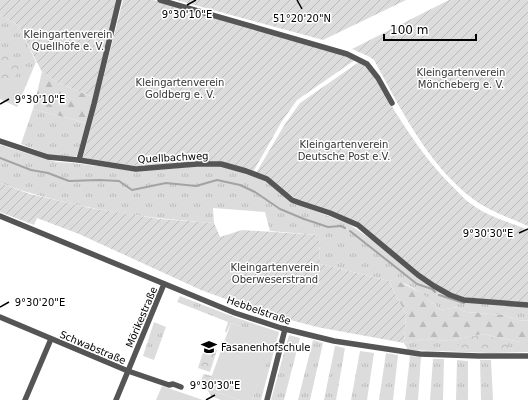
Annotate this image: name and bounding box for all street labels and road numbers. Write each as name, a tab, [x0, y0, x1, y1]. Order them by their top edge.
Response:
street label: Quellbachweg	[137, 150, 209, 165]
street label: Mörikestraße	[124, 285, 159, 349]
street label: Hebbelstraße	[225, 294, 292, 327]
street label: Schwabstraße	[58, 329, 127, 366]

